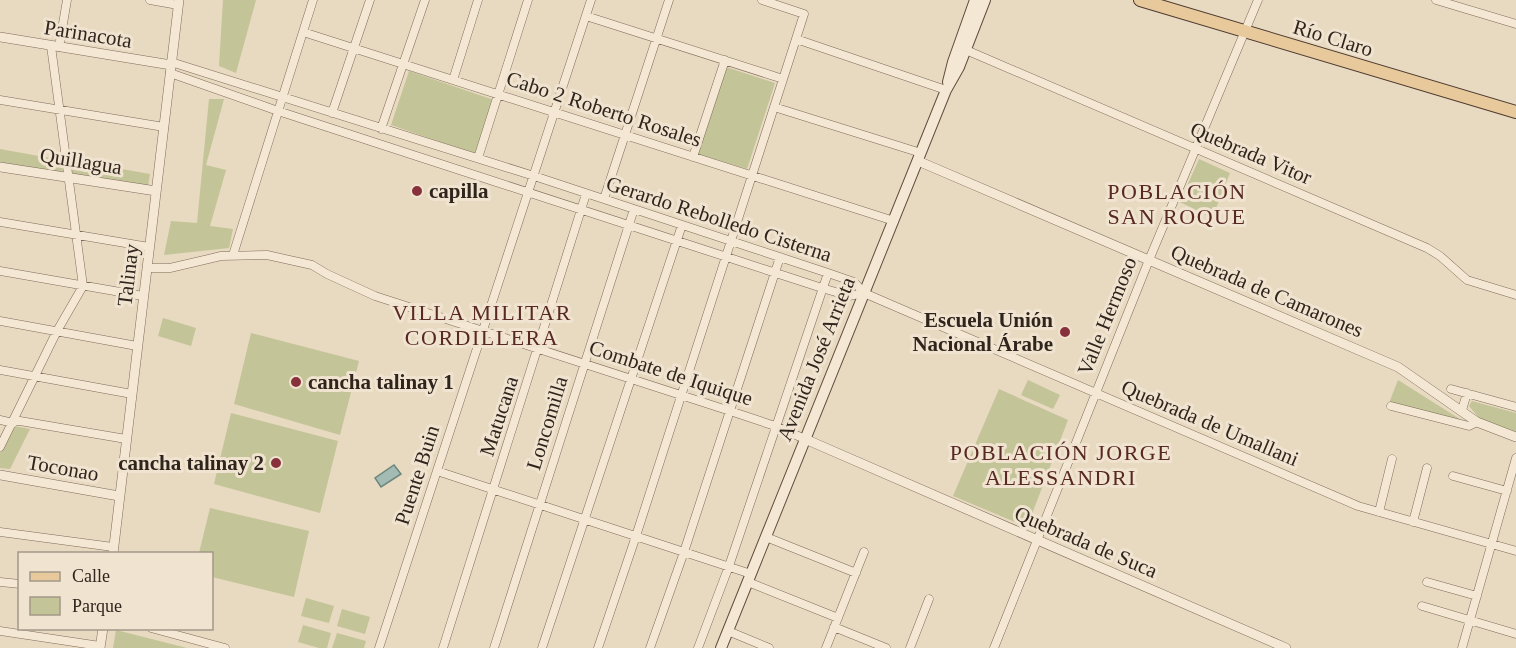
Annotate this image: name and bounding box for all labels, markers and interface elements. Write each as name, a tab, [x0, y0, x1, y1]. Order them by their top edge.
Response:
street label: Parinacota	[42, 15, 134, 53]
street label: Río Claro	[1290, 15, 1376, 61]
street label: Cabo 2 Roberto Rosales	[503, 66, 705, 152]
street label: Quebrada Vitor	[1187, 117, 1315, 189]
street label: Quillagua	[38, 143, 124, 179]
street label: Gerardo Rebolledo Cisterna	[603, 171, 835, 267]
place label: capilla	[429, 179, 489, 203]
district label: POBLACIÓN SAN ROQUE	[1107, 179, 1247, 229]
marker: capilla	[410, 184, 424, 198]
street label: Quebrada de Camarones	[1167, 240, 1367, 342]
street label: Talinay	[112, 242, 144, 308]
street label: Valle Hermoso	[1072, 253, 1142, 379]
street label: Avenida José Arrieta	[772, 273, 860, 444]
district label: VILLA MILITAR CORDILLERA	[392, 300, 572, 350]
place label: Escuela Unión Nacional Árabe	[912, 308, 1053, 356]
marker: Escuela Unión Nacional Árabe	[1058, 325, 1072, 339]
street label: Combate de Iquique	[586, 335, 756, 411]
place label: cancha talinay 1	[308, 370, 454, 394]
street label: Matucana	[475, 372, 523, 459]
street label: Loncomilla	[521, 373, 573, 473]
marker: cancha talinay 1	[289, 375, 303, 389]
street label: Quebrada de Umallani	[1118, 375, 1302, 471]
street label: Puente Buin	[390, 422, 445, 528]
district label: POBLACIÓN JORGE ALESSANDRI	[950, 440, 1172, 490]
street label: Toconao	[25, 450, 101, 486]
place label: cancha talinay 2	[118, 451, 264, 475]
marker: cancha talinay 2	[269, 456, 283, 470]
street label: Quebrada de Suca	[1011, 501, 1162, 583]
legend	[18, 552, 213, 630]
text: Calle	[72, 566, 110, 586]
text: Parque	[72, 596, 122, 616]

